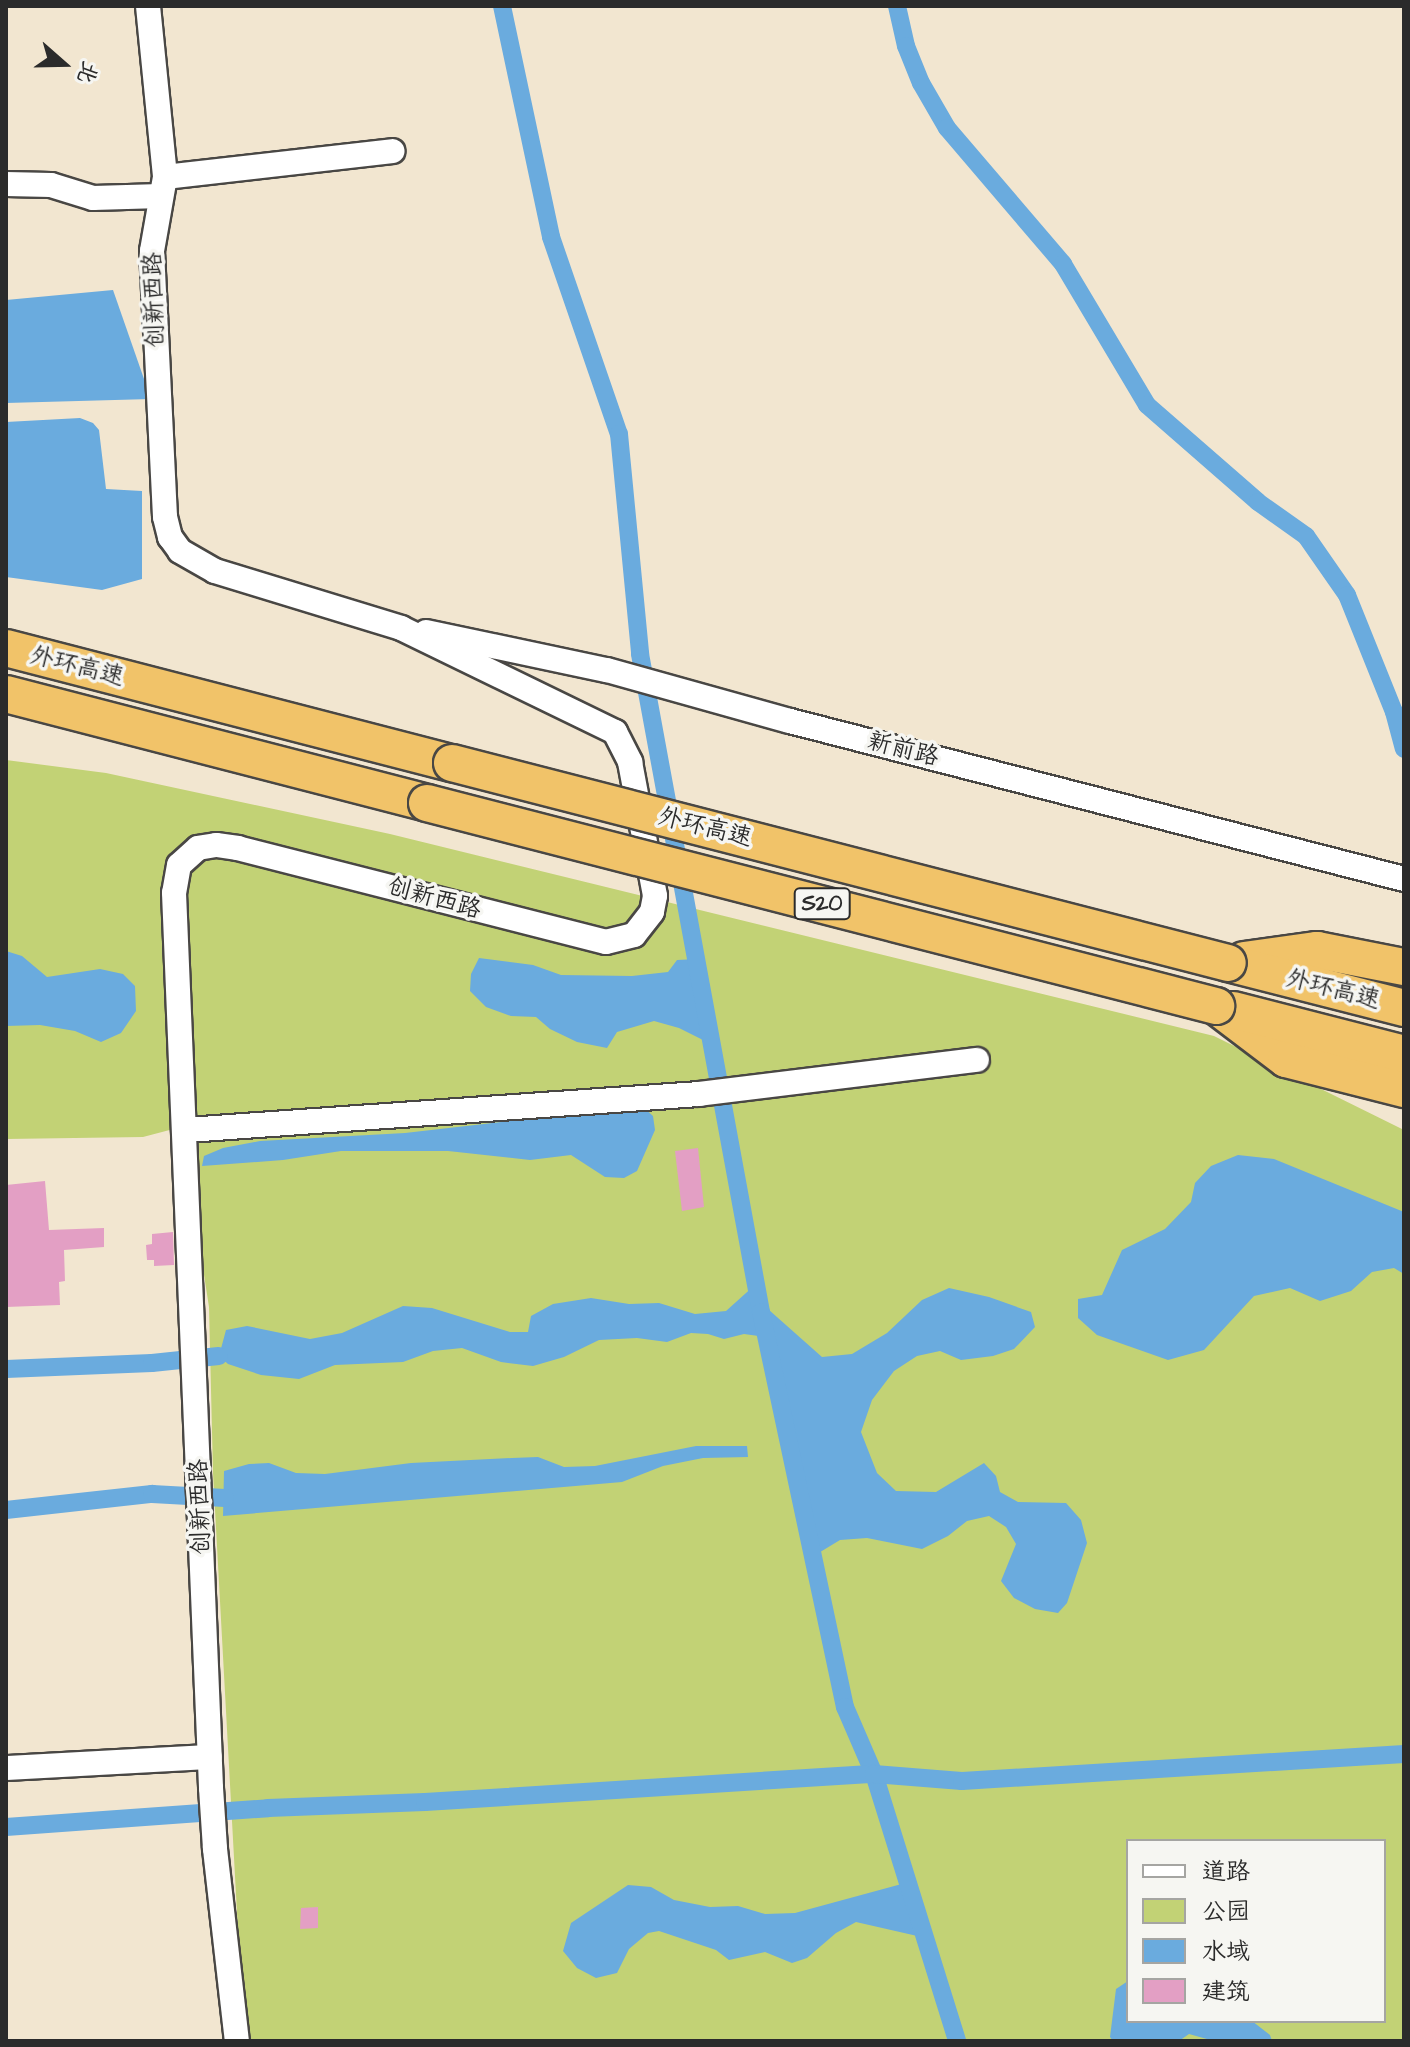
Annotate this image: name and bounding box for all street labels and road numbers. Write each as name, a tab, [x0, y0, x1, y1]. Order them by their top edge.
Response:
street label: 创新西路	[139, 252, 171, 348]
street label: 外环高速	[27, 641, 127, 693]
street label: 新前路	[865, 727, 941, 773]
street label: 外环高速	[655, 802, 755, 854]
street label: 创新西路	[384, 873, 484, 925]
road number: S20	[792, 886, 852, 922]
street label: 外环高速	[1283, 964, 1383, 1016]
street label: 创新西路	[185, 1459, 217, 1555]

